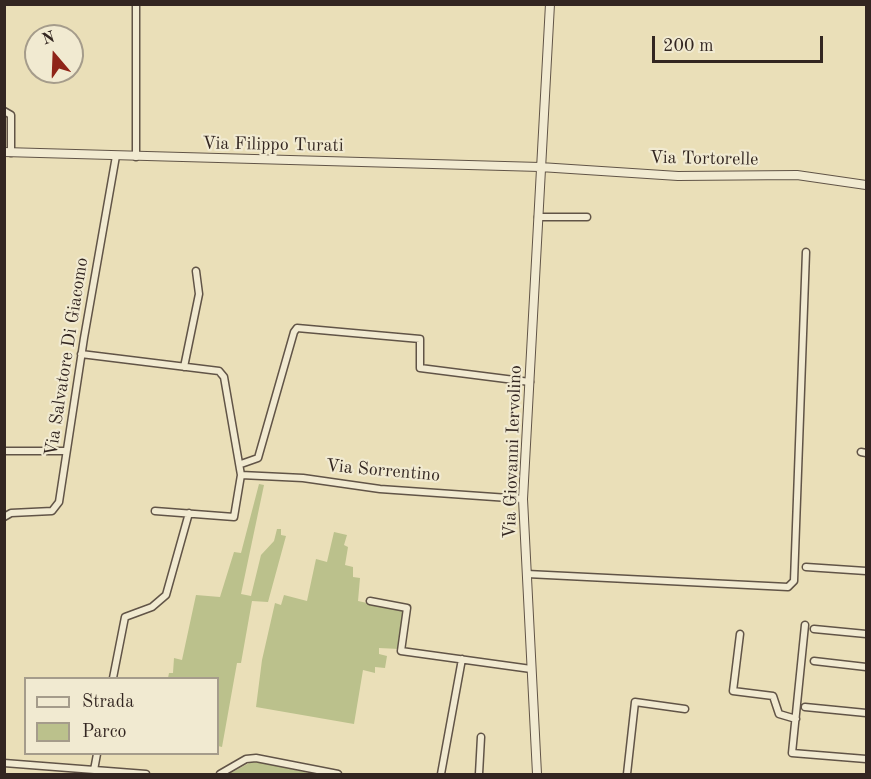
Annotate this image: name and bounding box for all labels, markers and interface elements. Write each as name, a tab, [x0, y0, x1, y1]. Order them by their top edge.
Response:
north arrow	[24, 24, 84, 84]
scale bar	[655, 24, 826, 62]
text: N	[40, 29, 57, 48]
text: 200 m	[663, 37, 714, 55]
street label: Via Filippo Turati	[202, 133, 344, 157]
street label: Via Tortorelle	[649, 147, 759, 171]
street label: Via Salvatore Di Giacomo	[41, 256, 93, 458]
street label: Via Giovanni Iervolino	[499, 365, 527, 539]
street label: Via Sorrentino	[325, 455, 441, 487]
legend	[24, 677, 219, 755]
text: Strada	[82, 693, 134, 711]
text: Parco	[82, 723, 127, 741]

